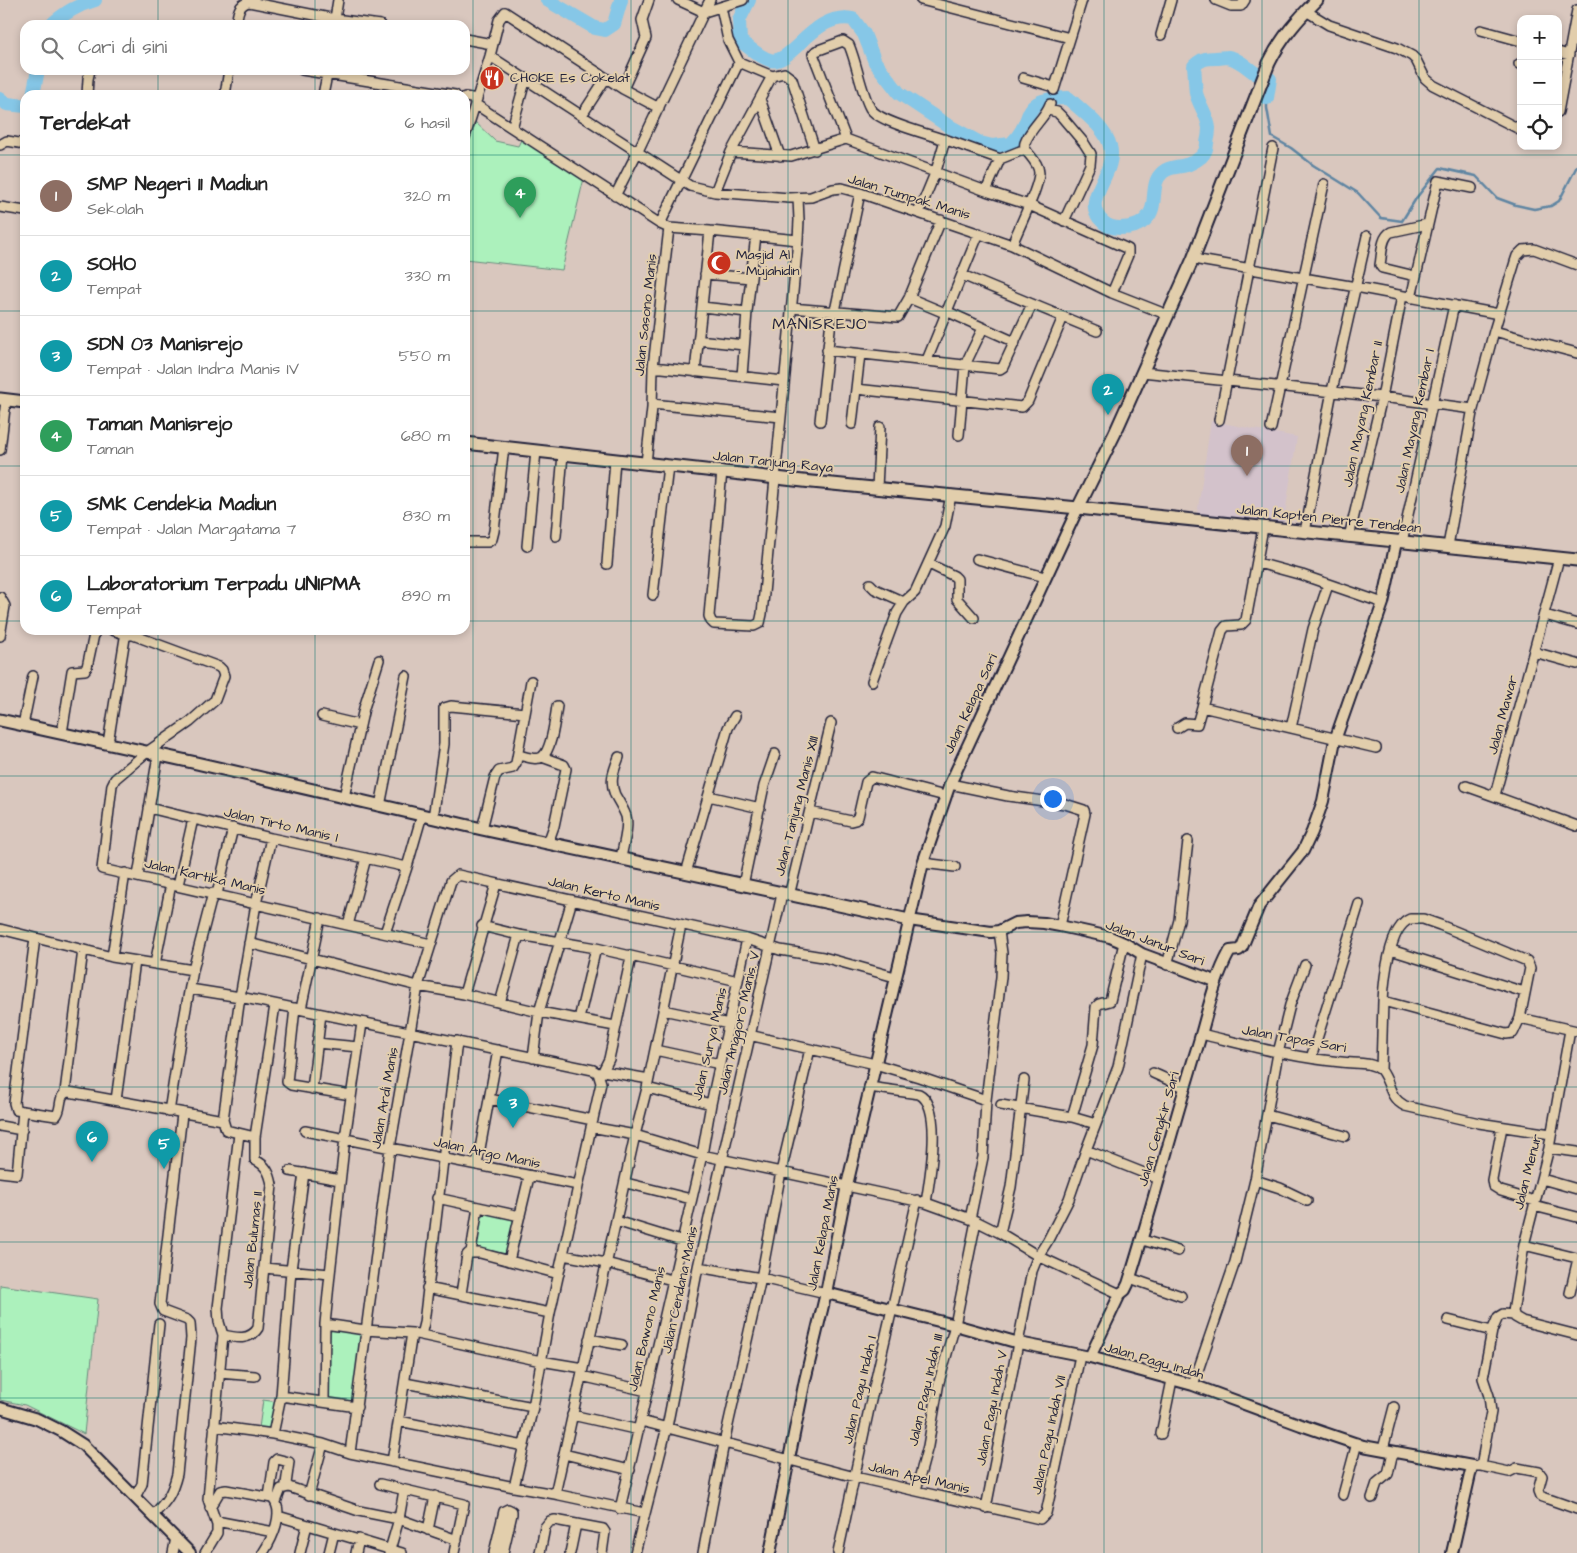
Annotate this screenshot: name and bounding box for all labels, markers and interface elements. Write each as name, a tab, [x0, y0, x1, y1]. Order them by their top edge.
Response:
map controls	[1517, 15, 1562, 150]
button: +	[1517, 15, 1562, 60]
search box	[20, 20, 470, 75]
icon: search	[38, 34, 66, 62]
text: Cari di sini	[78, 34, 167, 61]
button: −	[1517, 60, 1562, 105]
restaurant icon: CHOKE Es Cokelat	[479, 65, 505, 91]
place label: CHOKE Es Cokelat	[510, 68, 630, 88]
button: locate	[1517, 105, 1562, 150]
text: Terdekat	[40, 108, 130, 137]
text: 6 hasil	[405, 112, 450, 134]
street label: Jalan Tumpak Manis	[845, 169, 973, 225]
text: SMP Negeri 11 Madiun	[87, 171, 268, 198]
pin: 4	[504, 177, 536, 218]
text: 1	[55, 185, 57, 207]
text: 320 m	[404, 185, 450, 207]
text: Sekolah	[87, 198, 143, 220]
place label: Masjid Al - Mujahidin	[736, 245, 800, 281]
mosque icon: Masjid Al - Mujahidin	[706, 250, 732, 276]
text: SOHO	[87, 251, 136, 278]
street label: Jalan Sasono Manis	[630, 253, 662, 377]
text: 2	[51, 265, 61, 287]
text: 330 m	[405, 265, 450, 287]
text: Tempat	[87, 278, 142, 300]
district label: MANISREJO	[772, 313, 868, 335]
text: SDN 03 Manisrejo	[87, 331, 242, 358]
street label: Jalan Mayang Kembar II	[1338, 339, 1388, 489]
text: 3	[52, 345, 60, 367]
text: 550 m	[398, 345, 450, 367]
street label: Jalan Mayang Kembar I	[1390, 347, 1440, 495]
text: Tempat · Jalan Indra Manis IV	[87, 358, 299, 380]
pin: 2	[1092, 374, 1124, 415]
text: Taman Manisrejo	[87, 411, 232, 438]
text: 4	[51, 425, 61, 447]
text: 680 m	[401, 425, 450, 447]
pin: 1	[1231, 435, 1263, 476]
text: Taman	[87, 438, 134, 460]
street label: Jalan Tanjung Raya	[712, 446, 834, 478]
text: SMK Cendekia Madiun	[87, 491, 276, 518]
street label: Jalan Kapten Pierre Tendean	[1236, 499, 1422, 539]
text: 5	[50, 505, 62, 527]
text: 830 m	[403, 505, 450, 527]
text: Tempat · Jalan Margatama 7	[87, 518, 296, 540]
text: Laboratorium Terpadu UNIPMA	[87, 571, 360, 598]
text: 6	[51, 585, 61, 607]
text: 890 m	[402, 585, 450, 607]
text: Tempat	[87, 598, 142, 620]
street label: Jalan Kelapa Sari	[939, 651, 1003, 757]
street label: Jalan Mawar	[1483, 673, 1523, 757]
street label: Jalan Tanjung Manis XIII	[770, 734, 824, 878]
your location	[1040, 786, 1066, 812]
street label: Jalan Tirto Manis I	[222, 802, 340, 848]
street label: Jalan Kartika Manis	[142, 853, 268, 901]
street label: Jalan Kerto Manis	[546, 871, 662, 917]
street label: Jalan Janur Sari	[1103, 915, 1207, 971]
street label: Jalan Anggoro Manis. V	[713, 949, 765, 1097]
street label: Jalan Surya Manis	[687, 985, 733, 1103]
street label: Jalan Tapas Sari	[1240, 1020, 1348, 1058]
street label: Jalan Ardi Manis	[366, 1046, 404, 1150]
street label: Jalan Cengkir Sari	[1133, 1069, 1185, 1189]
pin: 3	[497, 1087, 529, 1128]
pin: 6	[76, 1121, 108, 1162]
pin: 5	[148, 1128, 180, 1169]
street label: Jalan Argo Manis	[432, 1132, 542, 1174]
street label: Jalan Menur	[1509, 1132, 1547, 1212]
street label: Jalan Kelapa Manis	[802, 1174, 844, 1292]
street label: Jalan Bulumas II	[238, 1190, 268, 1290]
street label: Jalan Cendana Manis	[657, 1224, 703, 1356]
street label: Jalan Bawono Manis	[623, 1264, 671, 1394]
street label: Jalan Pagu Indah III	[903, 1332, 949, 1448]
street label: Jalan Pagu Indah I	[838, 1334, 882, 1446]
street label: Jalan Pagu Indah	[1102, 1337, 1206, 1385]
street label: Jalan Pagu Indah V	[971, 1348, 1013, 1467]
street label: Jalan Pagu Indah VII	[1027, 1374, 1071, 1496]
street label: Jalan Apel Manis	[866, 1457, 972, 1499]

